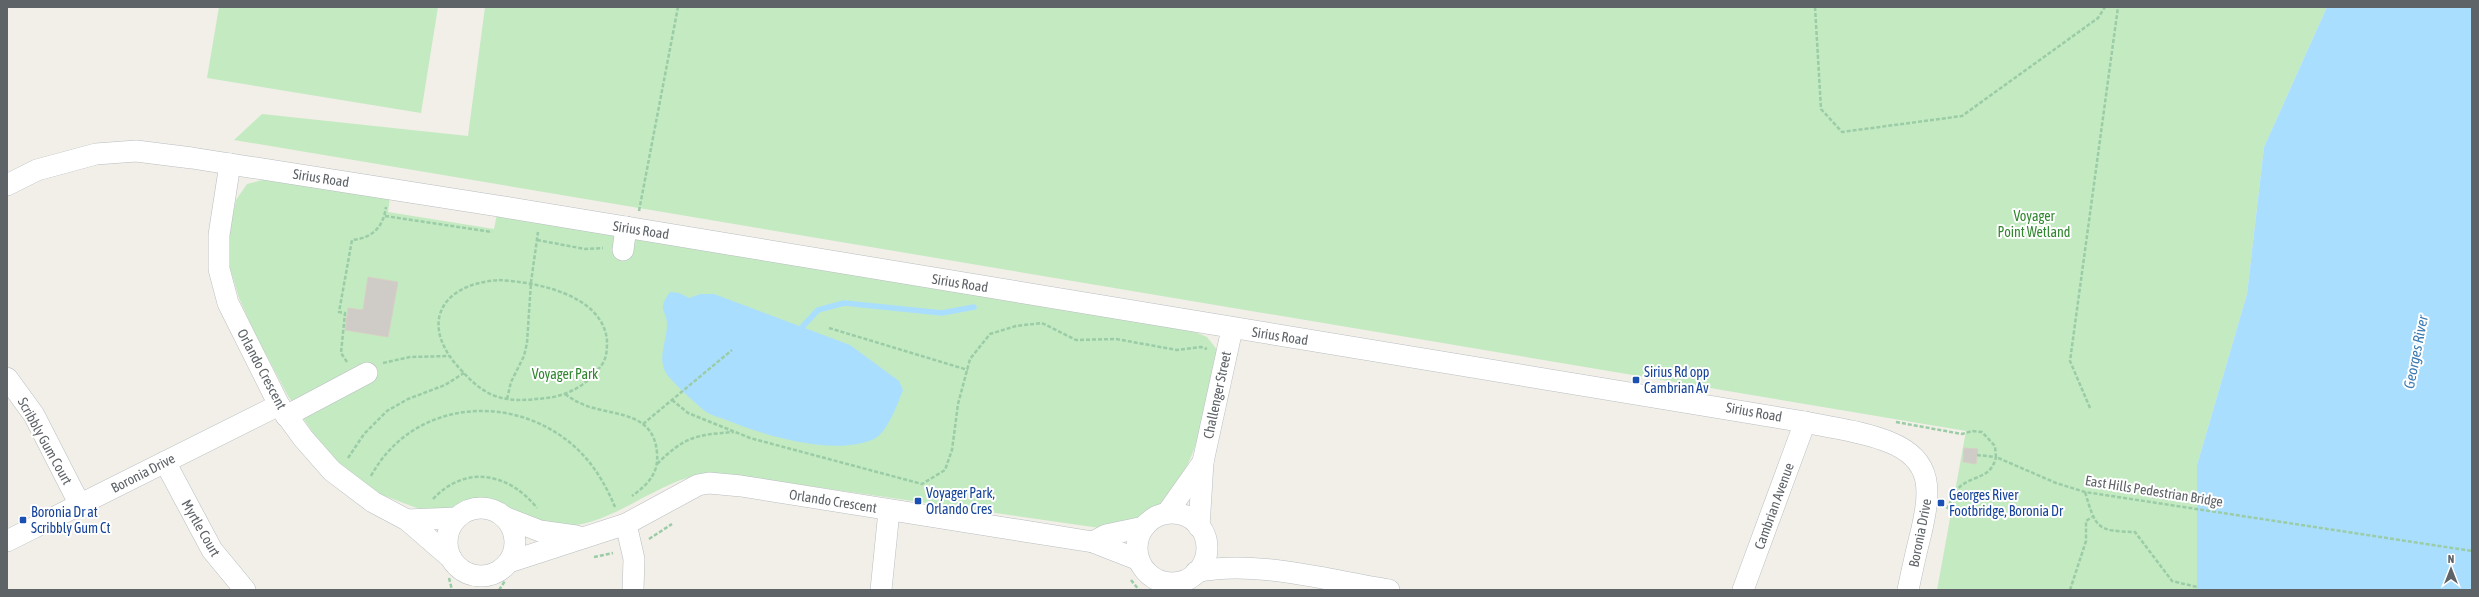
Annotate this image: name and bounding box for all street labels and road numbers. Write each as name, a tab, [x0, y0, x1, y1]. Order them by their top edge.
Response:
street label: Sirius Road	[292, 166, 350, 190]
street label: Sirius Road	[612, 218, 670, 242]
street label: Sirius Road	[931, 271, 989, 295]
street label: Sirius Road	[1251, 324, 1309, 348]
street label: Orlando Crescent	[234, 326, 290, 412]
street label: Challenger Street	[1200, 350, 1234, 440]
street label: Scribbly Gum Court	[15, 395, 75, 487]
street label: Sirius Road	[1725, 399, 1783, 425]
street label: Boronia Drive	[108, 450, 178, 496]
street label: Cambrian Avenue	[1751, 461, 1797, 551]
street label: East Hills Pedestrian Bridge	[2084, 472, 2224, 510]
street label: Orlando Crescent	[788, 486, 878, 516]
street label: Myrtle Court	[178, 497, 224, 559]
street label: Boronia Drive	[1906, 497, 1934, 569]

